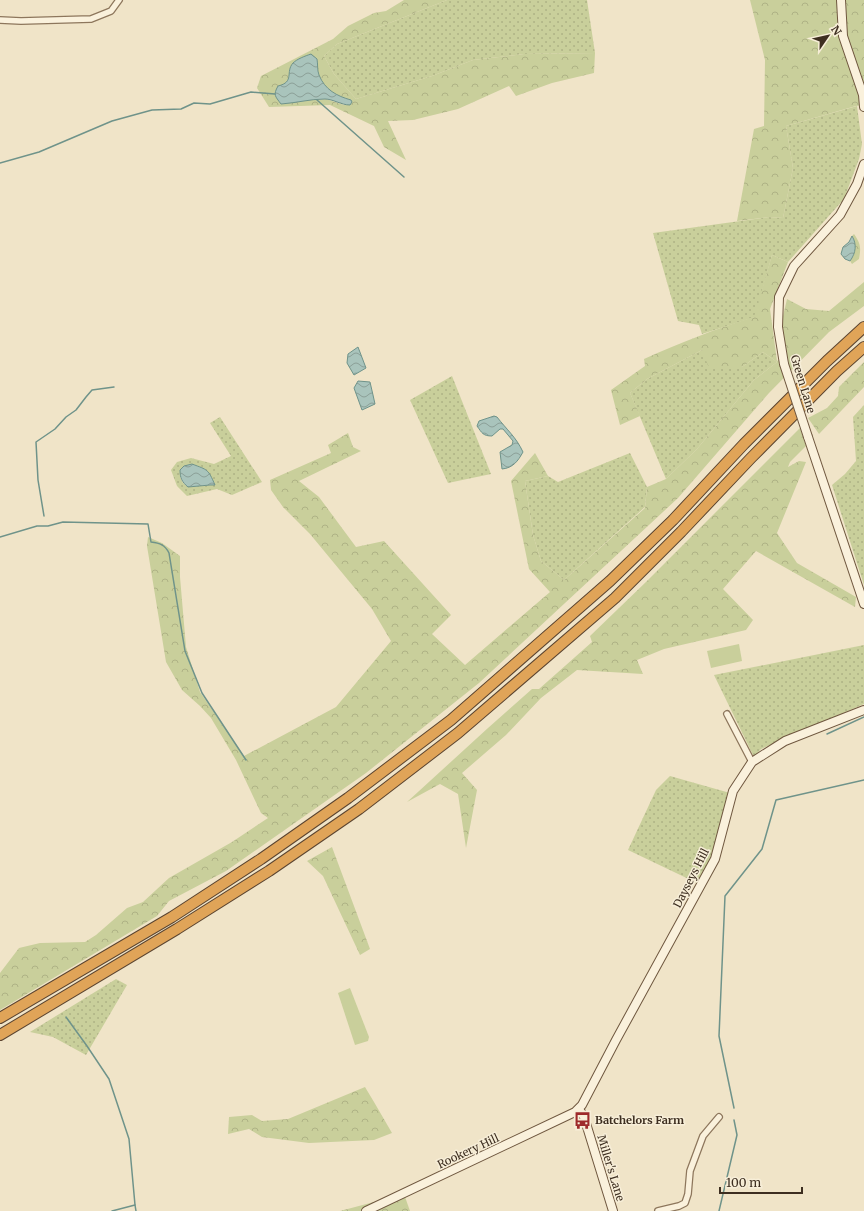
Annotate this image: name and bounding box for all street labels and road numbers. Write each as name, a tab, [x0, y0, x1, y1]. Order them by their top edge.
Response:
street label: Green Lane	[788, 353, 819, 415]
street label: Dayseys Hill	[670, 845, 712, 910]
street label: Rookery Hill	[435, 1130, 502, 1171]
street label: Miller's Lane	[594, 1133, 628, 1203]

